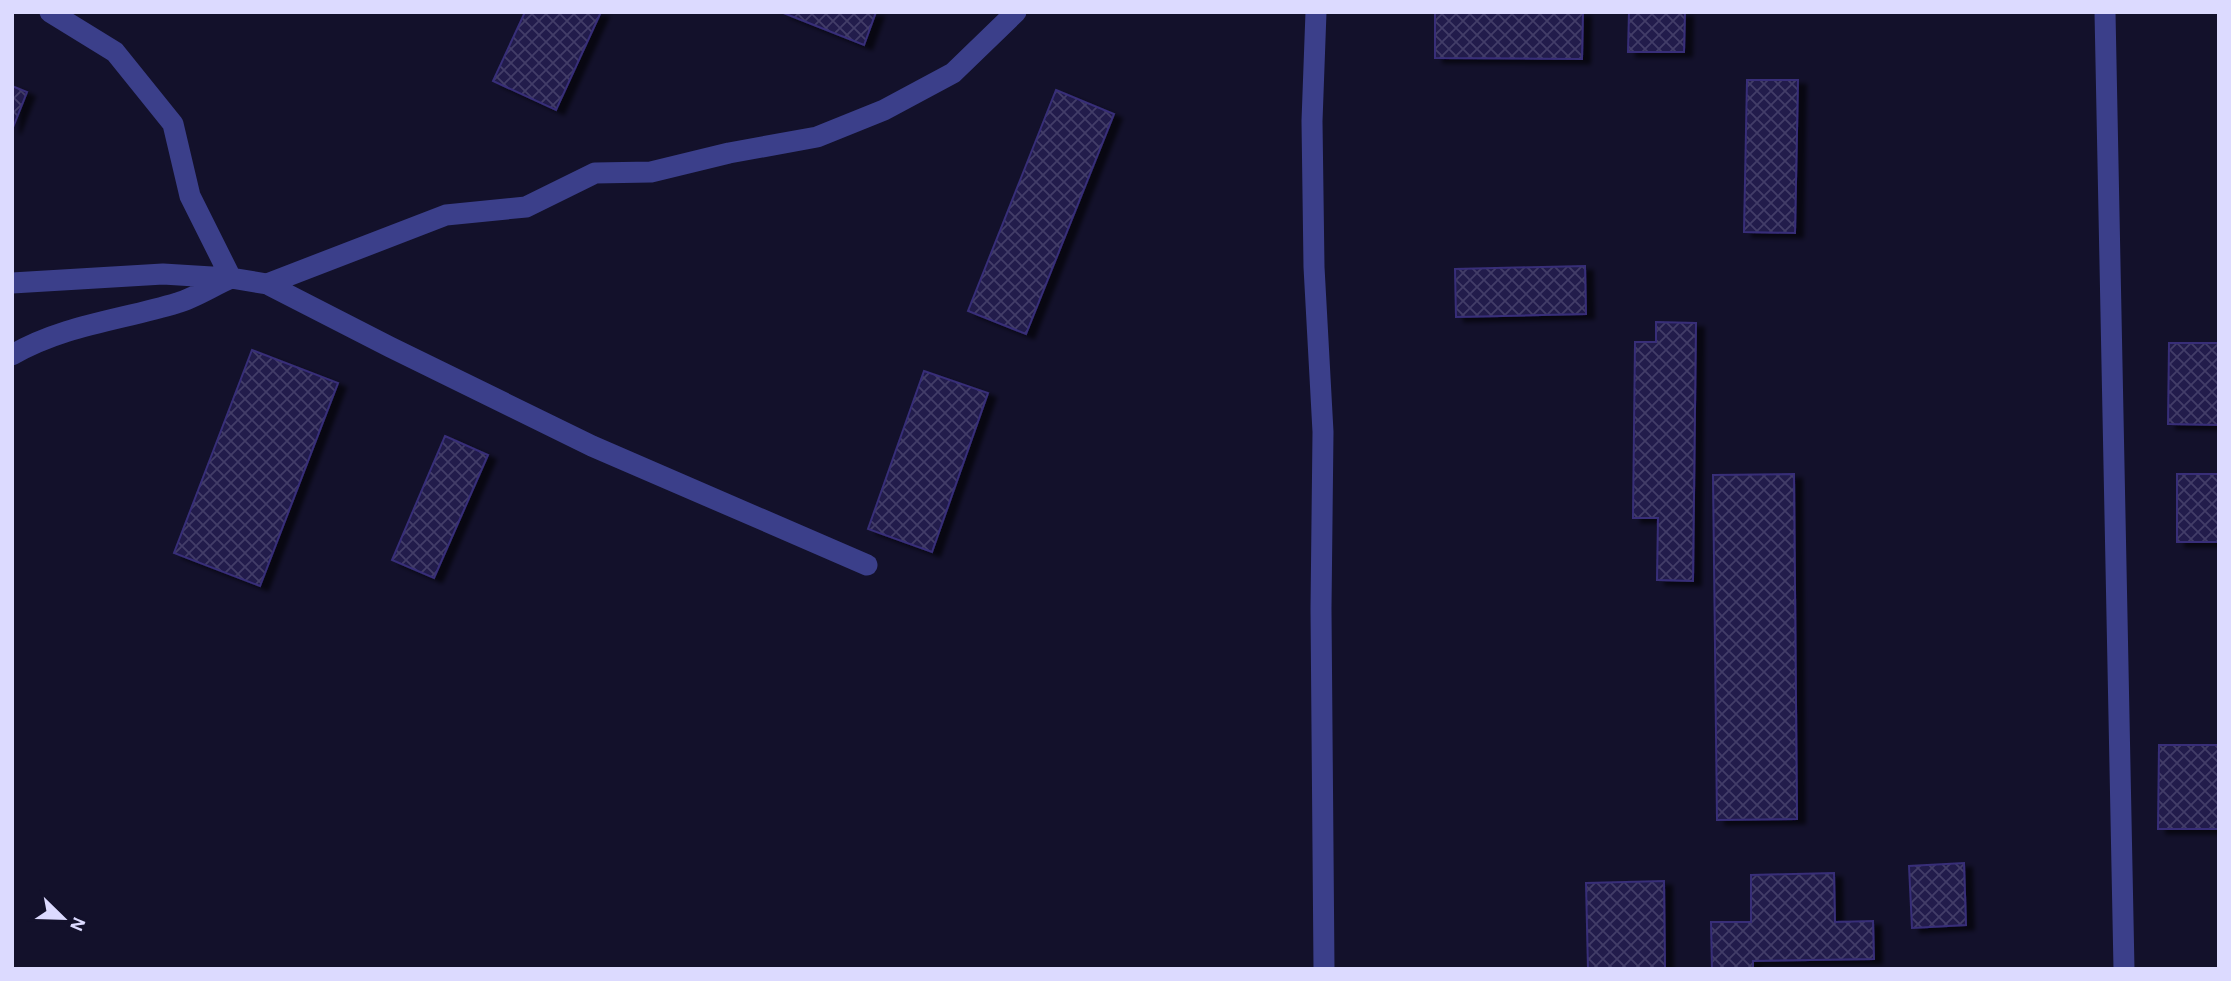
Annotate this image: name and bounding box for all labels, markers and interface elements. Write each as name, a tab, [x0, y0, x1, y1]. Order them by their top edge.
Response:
north arrow	[28, 883, 98, 953]
text: N	[66, 914, 89, 934]

